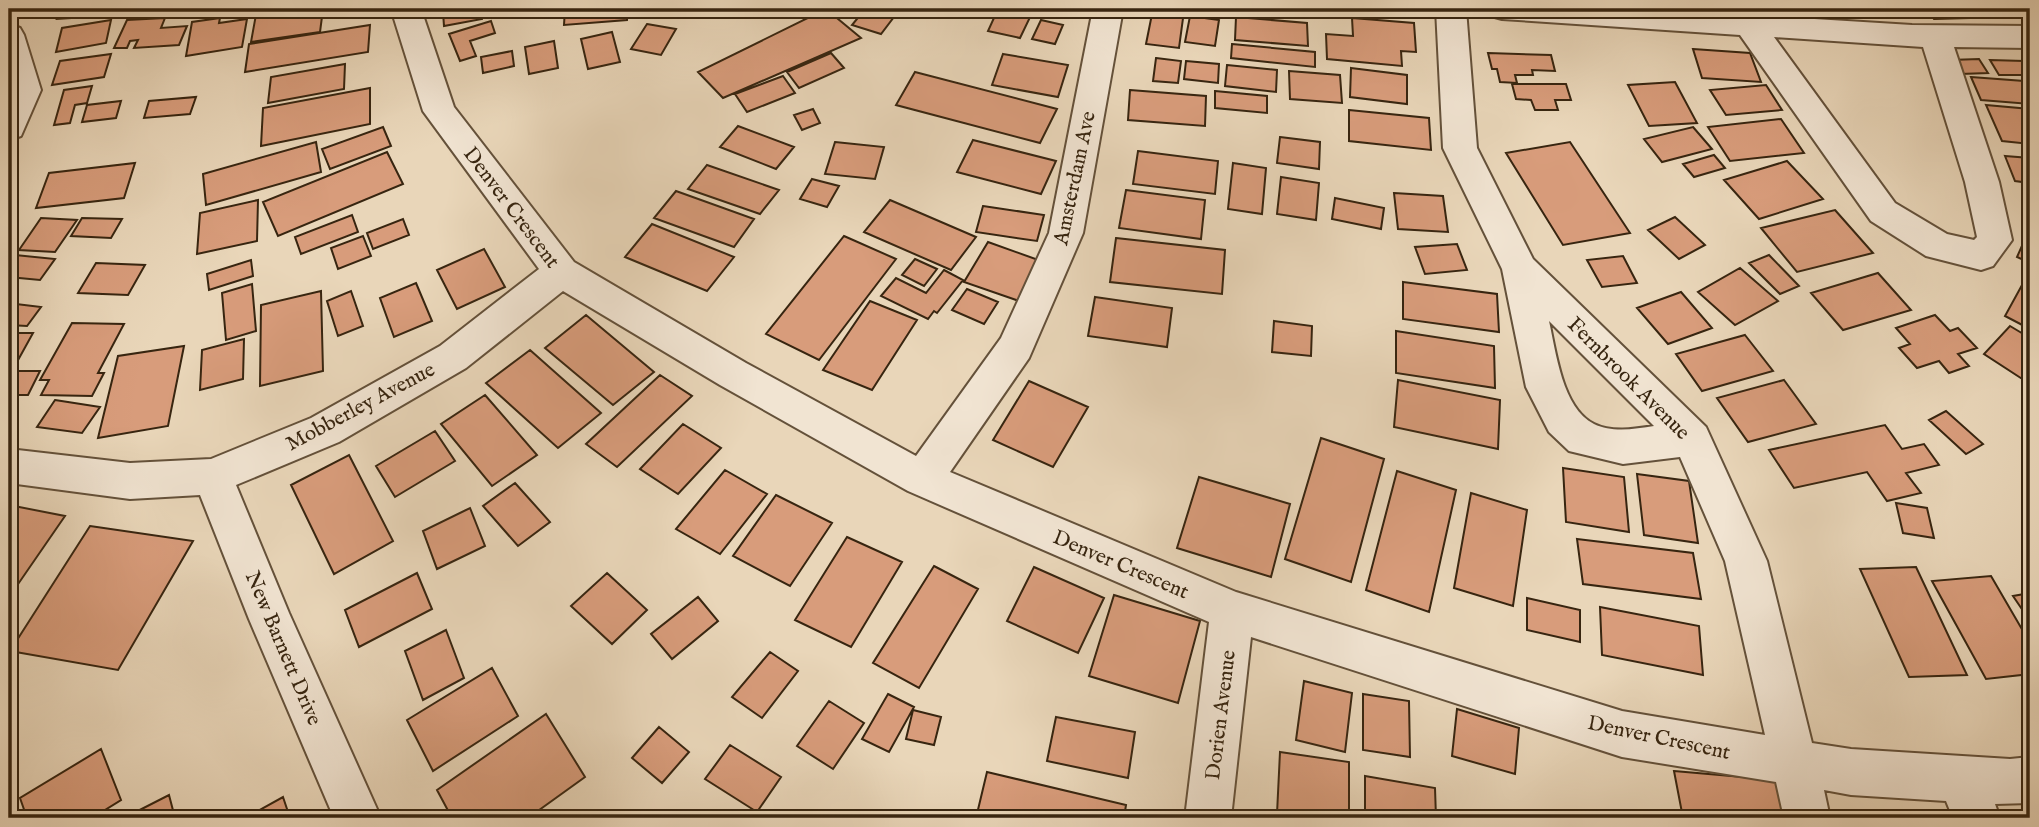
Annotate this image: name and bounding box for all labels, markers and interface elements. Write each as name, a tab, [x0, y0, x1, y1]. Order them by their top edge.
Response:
street label: Amsterdam Ave	[1048, 109, 1103, 249]
street label: Denver Crescent	[456, 142, 565, 274]
street label: Fernbrook Avenue	[1561, 312, 1695, 447]
street label: Mobberley Avenue	[282, 356, 440, 458]
street label: Denver Crescent	[1048, 525, 1193, 606]
street label: New Barnett Drive	[238, 567, 327, 730]
street label: Dorien Avenue	[1200, 648, 1243, 782]
street label: Denver Crescent	[1585, 710, 1733, 767]

